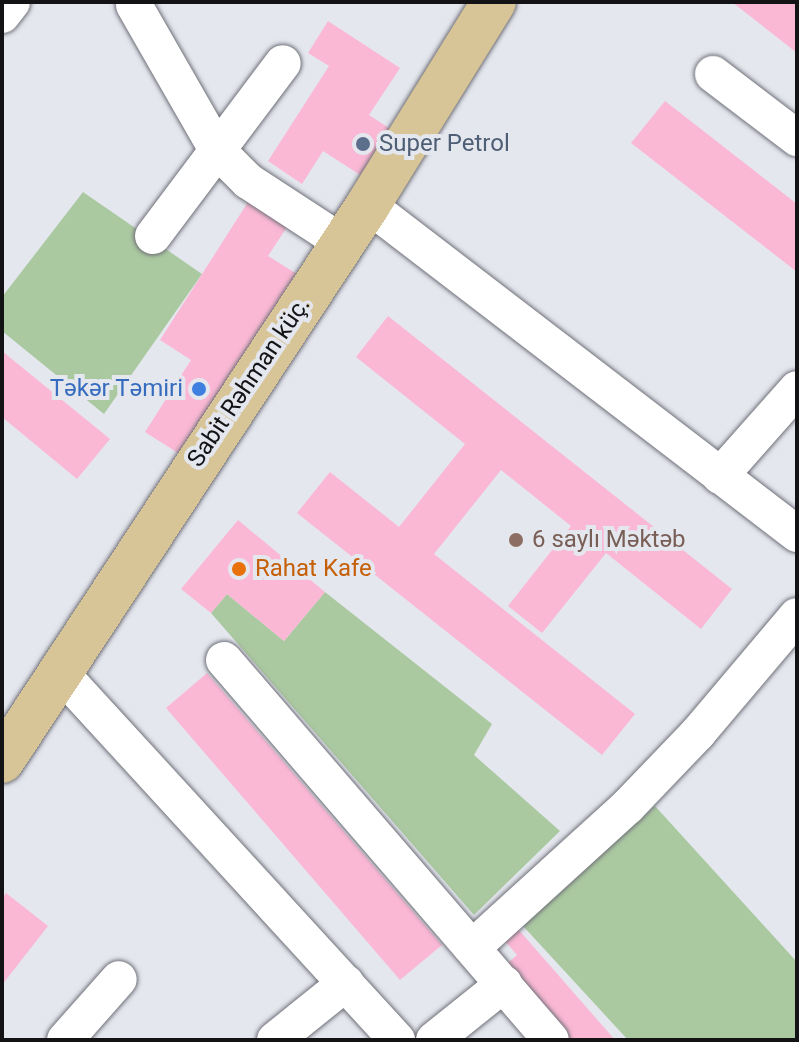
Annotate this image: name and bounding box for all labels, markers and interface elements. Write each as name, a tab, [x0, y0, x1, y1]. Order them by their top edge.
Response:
place label: Super Petrol	[379, 130, 510, 158]
marker: Super Petrol	[354, 135, 372, 153]
street label: Sabit Rəhman küç.	[182, 292, 316, 472]
place label: Təkər Təmiri	[49, 375, 183, 403]
marker: Təkər Təmiri	[190, 380, 208, 398]
place label: 6 saylı Məktəb	[532, 526, 686, 554]
marker: 6 saylı Məktəb	[507, 531, 525, 549]
place label: Rahat Kafe	[255, 555, 372, 583]
marker: Rahat Kafe	[230, 560, 248, 578]

